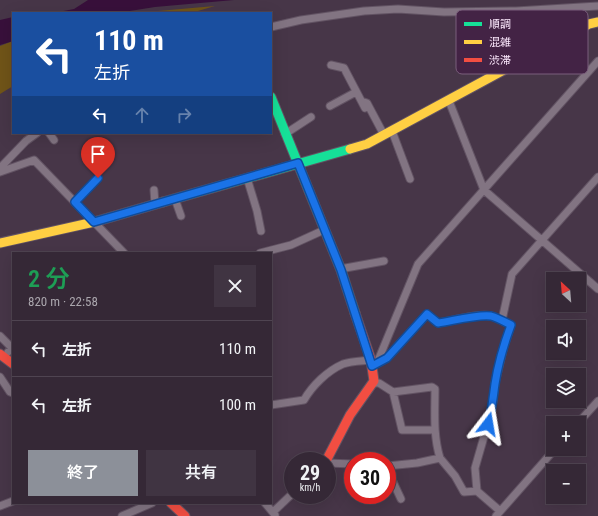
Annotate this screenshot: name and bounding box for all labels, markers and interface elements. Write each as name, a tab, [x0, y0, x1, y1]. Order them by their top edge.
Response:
legend	[456, 10, 588, 74]
text: 順調	[489, 18, 511, 31]
text: 110 m	[94, 24, 164, 57]
icon: left	[28, 28, 80, 80]
text: 混雑	[489, 36, 511, 49]
text: 渋滞	[489, 54, 511, 67]
text: 左折	[94, 62, 130, 83]
icon: left	[89, 104, 111, 126]
icon: ahead	[131, 104, 153, 126]
icon: right	[173, 104, 195, 126]
pin	[81, 137, 115, 178]
icon: arrive	[87, 143, 109, 165]
text: 2 分	[28, 265, 70, 293]
button: close	[214, 265, 256, 307]
north arrow	[546, 272, 586, 312]
map controls	[546, 272, 586, 504]
text: 820 m · 22:58	[28, 294, 98, 309]
button: sound	[546, 320, 586, 360]
icon: left	[28, 338, 50, 360]
text: 110 m	[219, 340, 256, 358]
text: 左折	[62, 341, 92, 359]
button: layers	[546, 368, 586, 408]
icon: left	[28, 394, 50, 416]
text: 100 m	[219, 396, 256, 414]
text: 左折	[62, 397, 92, 415]
position arrow	[467, 403, 509, 445]
button: +	[546, 416, 586, 456]
button: 終了	[28, 450, 138, 496]
button: 共有	[146, 450, 256, 496]
speed limit sign: 30	[344, 452, 396, 504]
text: 29	[300, 461, 320, 485]
button: −	[546, 464, 586, 504]
text: km/h	[300, 482, 320, 493]

